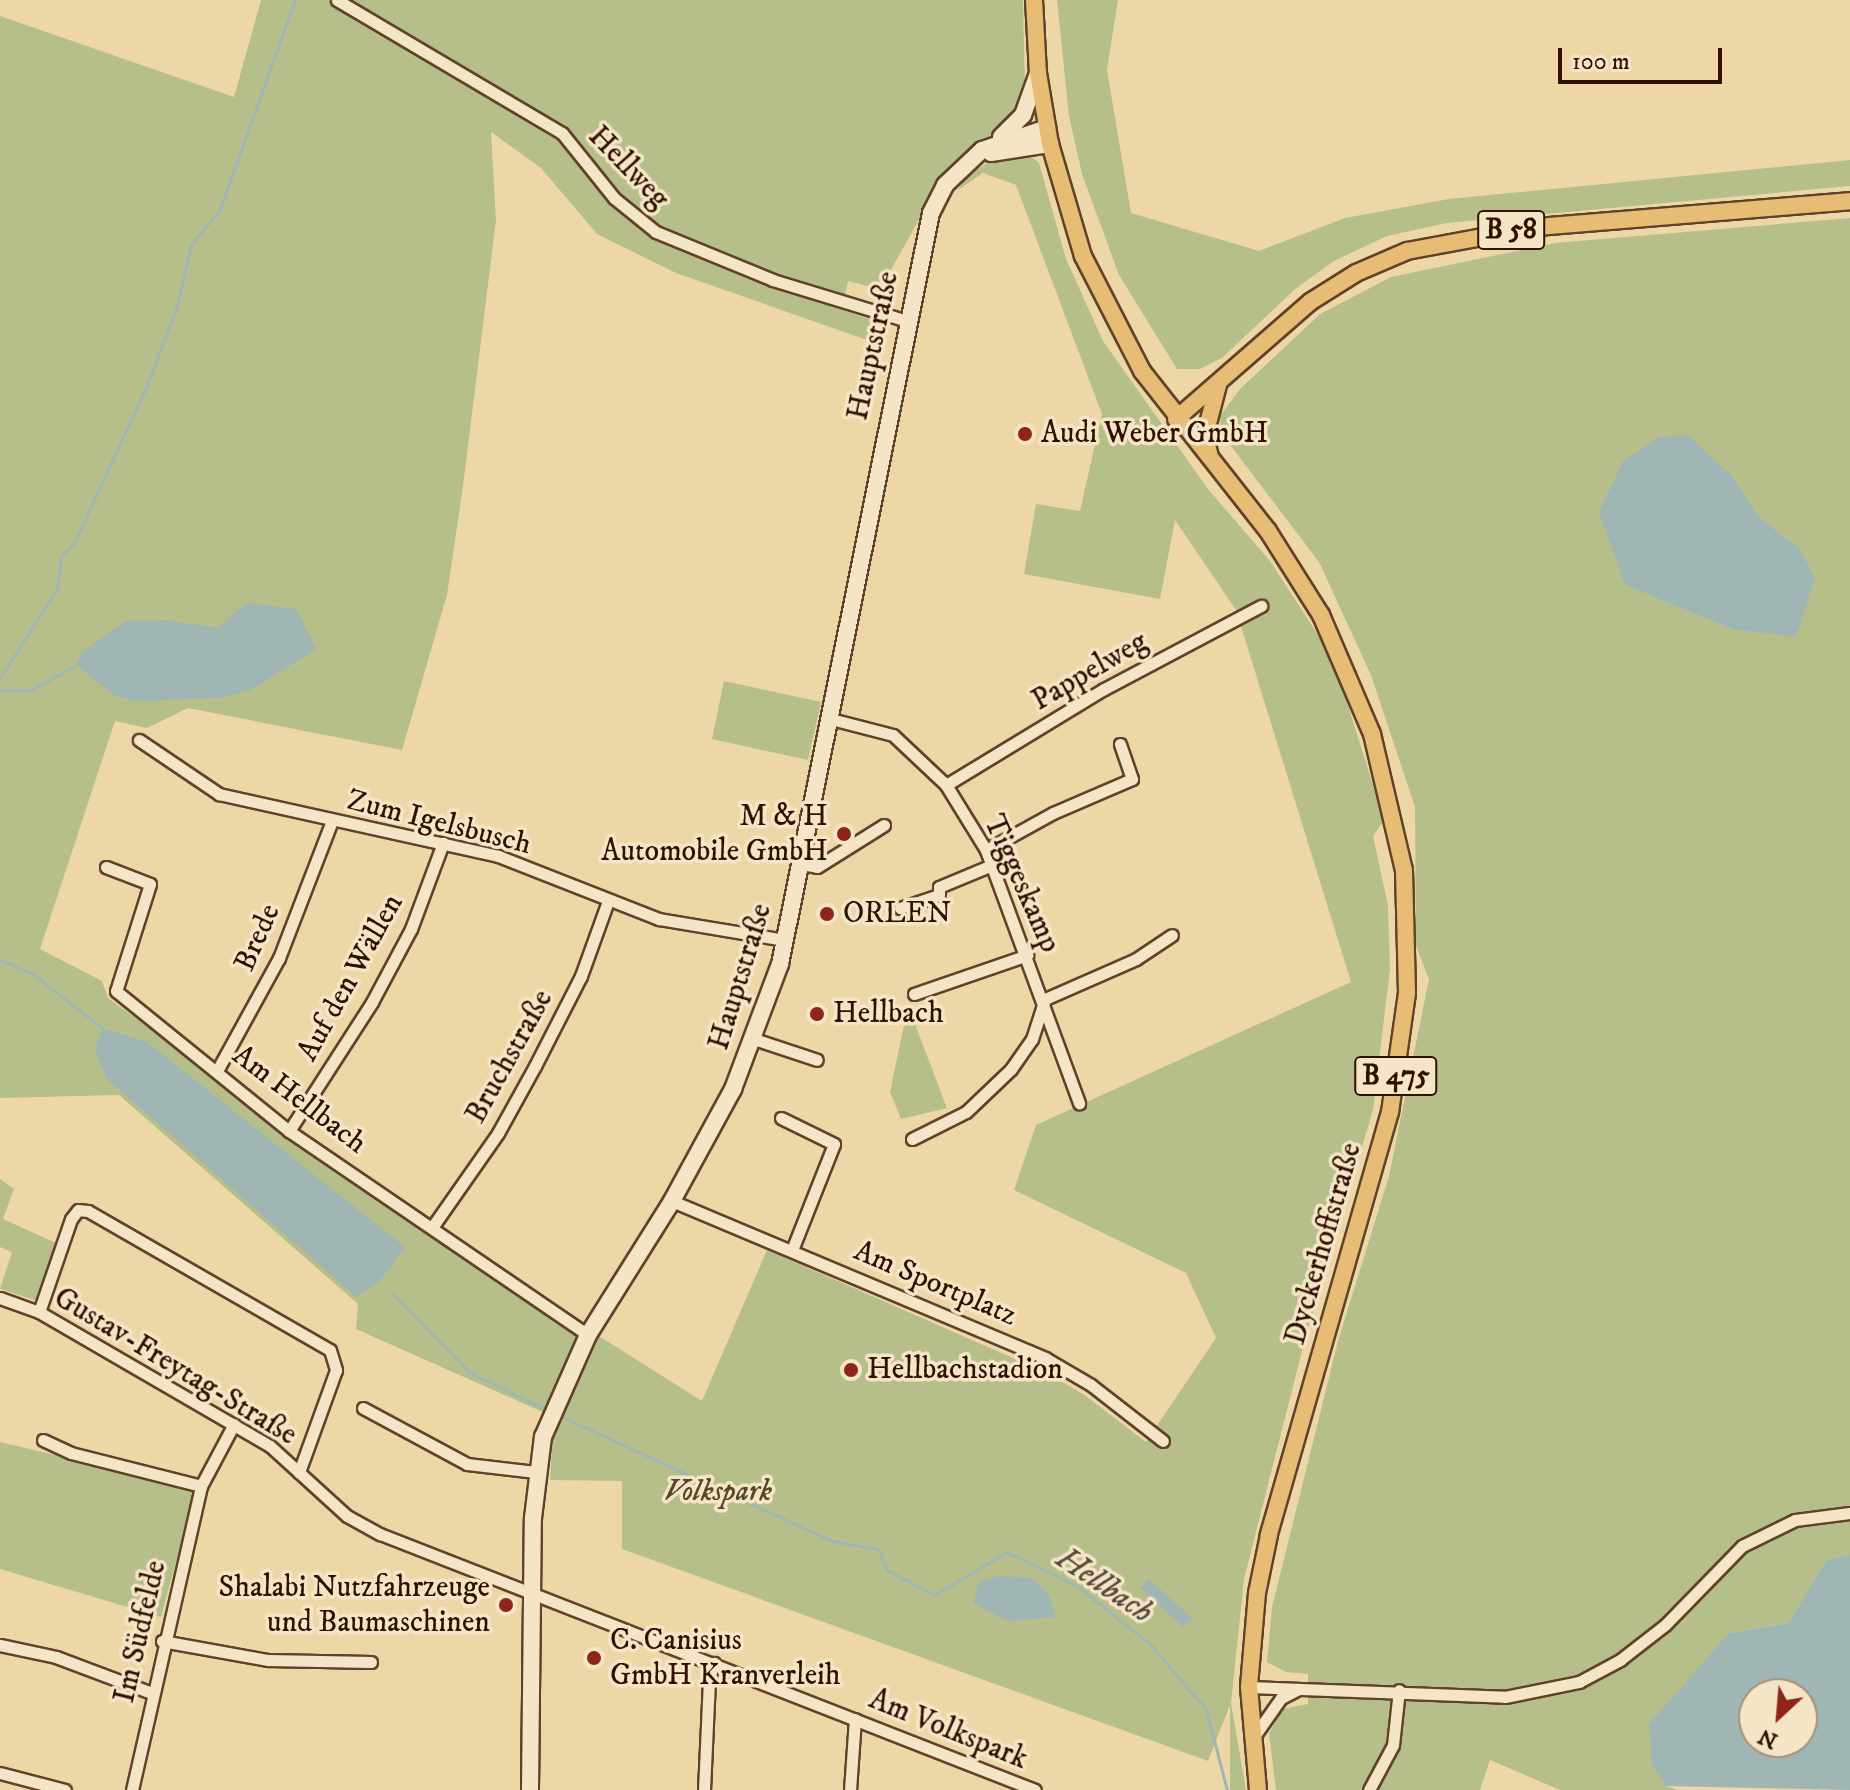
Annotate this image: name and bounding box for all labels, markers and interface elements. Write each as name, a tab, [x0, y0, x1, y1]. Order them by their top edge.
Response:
scale bar	[1562, 32, 1726, 82]
text: 100 m	[1572, 47, 1630, 77]
street label: Hellweg	[580, 119, 676, 217]
road number: B 58	[1477, 206, 1545, 254]
street label: Hauptstraße	[841, 268, 907, 424]
place label: Audi Weber GmbH	[1041, 416, 1269, 452]
marker: Audi Weber GmbH	[1016, 425, 1034, 443]
street label: Pappelweg	[1026, 624, 1154, 720]
street label: Zum Igelsbusch	[343, 783, 535, 863]
place label: M & H Automobile GmbH	[601, 799, 828, 870]
street label: Tiggeskamp	[975, 809, 1067, 959]
marker: M & H Automobile GmbH	[835, 825, 853, 843]
street label: Auf den Wällen	[290, 888, 412, 1068]
place label: ORLEN	[843, 896, 951, 932]
street label: Brede	[227, 899, 289, 977]
street label: Hauptstraße	[702, 899, 780, 1055]
marker: ORLEN	[818, 905, 836, 923]
street label: Bruchstraße	[459, 984, 561, 1130]
place label: Hellbach	[833, 996, 944, 1032]
marker: Hellbach	[808, 1005, 826, 1023]
street label: Am Hellbach	[225, 1038, 373, 1162]
road number: B 475	[1354, 1052, 1438, 1100]
street label: Dyckerhoffstraße	[1278, 1139, 1370, 1349]
street label: Am Sportplatz	[848, 1234, 1022, 1334]
street label: Gustav-Freytag-Straße	[47, 1280, 303, 1454]
place label: Hellbachstadion	[867, 1352, 1063, 1388]
marker: Hellbachstadion	[842, 1361, 860, 1379]
park label: Volkspark	[664, 1474, 772, 1510]
water label: Hellbach	[1048, 1540, 1160, 1632]
street label: Im Südfelde	[107, 1557, 175, 1707]
place label: Shalabi Nutzfahrzeuge und Baumaschinen	[219, 1570, 490, 1640]
marker: Shalabi Nutzfahrzeuge und Baumaschinen	[497, 1596, 515, 1614]
place label: C. Canisius GmbH Kranverleih	[610, 1623, 841, 1694]
marker: C. Canisius GmbH Kranverleih	[585, 1649, 603, 1667]
north arrow	[1738, 1678, 1818, 1758]
street label: Am Volkspark	[864, 1682, 1032, 1778]
text: N	[1754, 1722, 1782, 1754]

